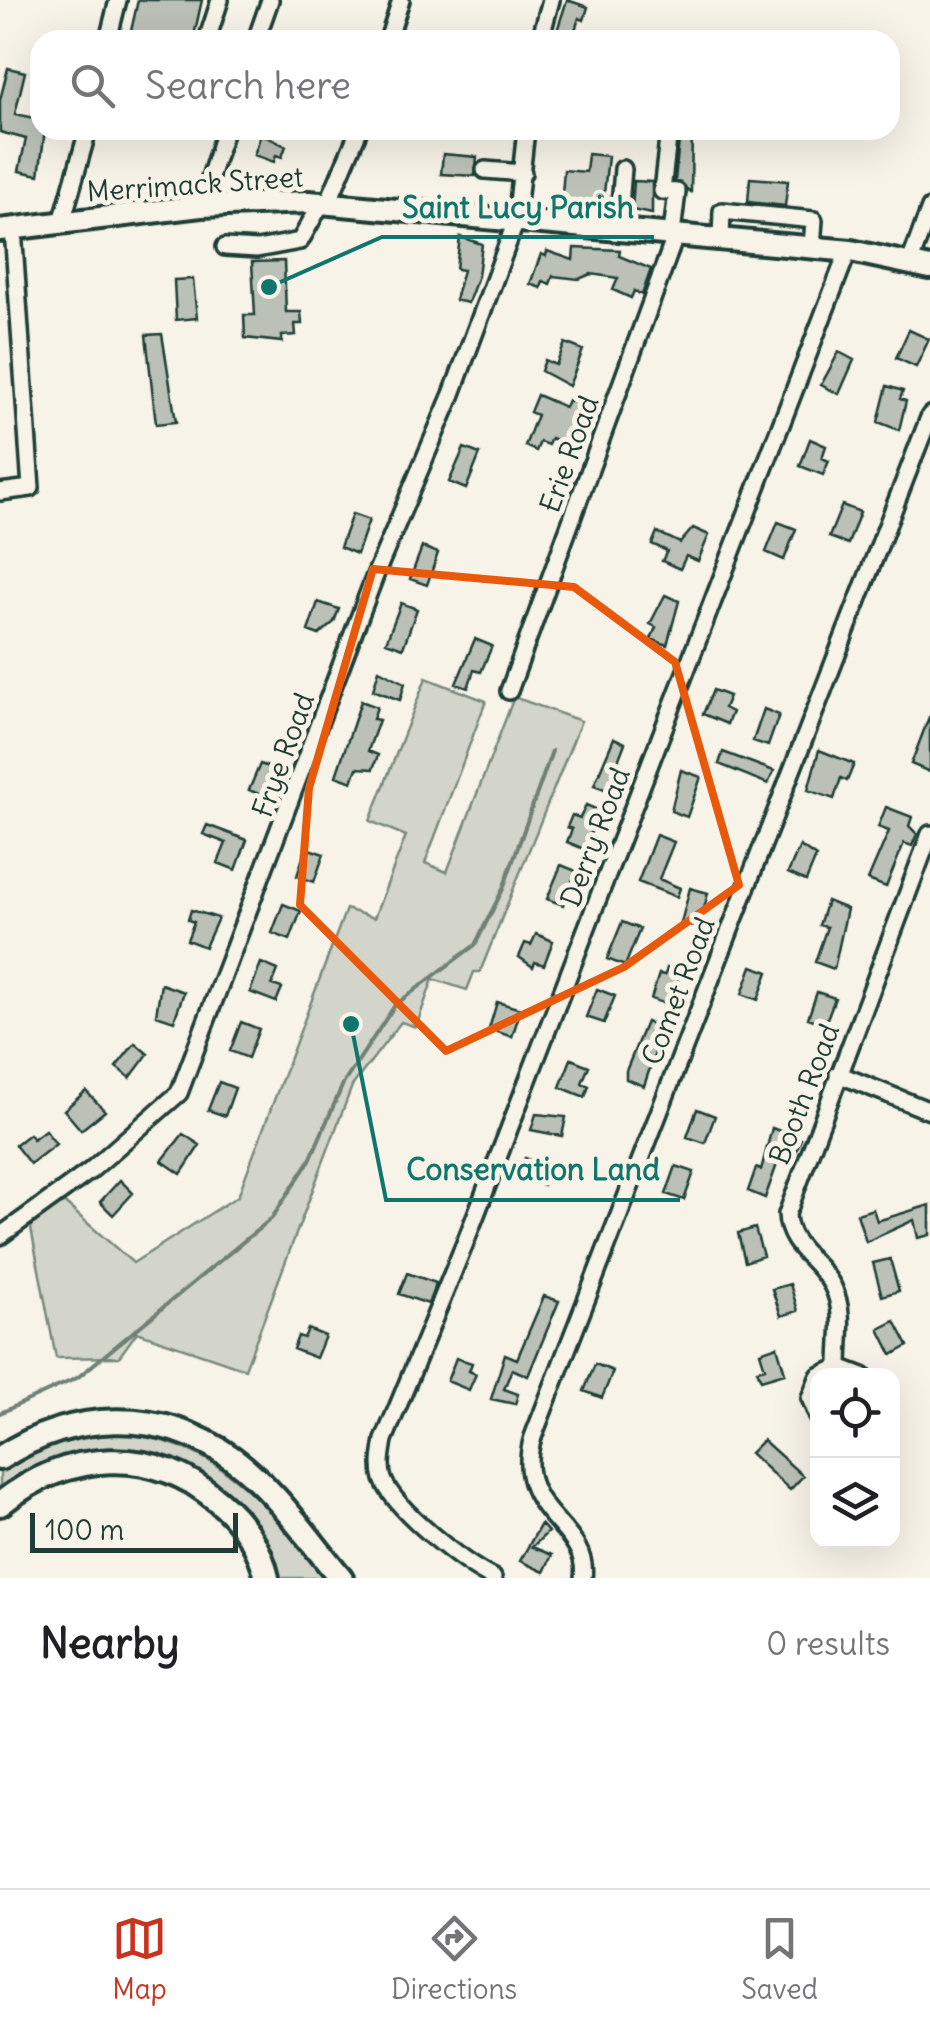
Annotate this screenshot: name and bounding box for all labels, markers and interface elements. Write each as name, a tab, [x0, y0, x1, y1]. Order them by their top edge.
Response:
search box	[30, 30, 900, 140]
icon: search	[65, 58, 120, 113]
text: Search here	[145, 62, 351, 109]
street label: Merrimack Street	[85, 158, 305, 210]
callout: Saint Lucy Parish	[382, 177, 654, 237]
text: Saint Lucy Parish	[402, 188, 634, 226]
street label: Erie Road	[531, 391, 607, 517]
street label: Frye Road	[244, 688, 322, 822]
street label: Derry Road	[552, 762, 638, 912]
street label: Comet Road	[633, 912, 723, 1070]
street label: Booth Road	[761, 1019, 847, 1169]
callout: Conservation Land	[386, 1140, 680, 1200]
text: Conservation Land	[406, 1150, 660, 1188]
map controls	[810, 1368, 900, 1548]
button: locate	[810, 1368, 900, 1458]
button: layers	[810, 1458, 900, 1548]
scale bar	[30, 1508, 238, 1552]
text: 100 m	[45, 1512, 124, 1548]
text: Nearby	[40, 1617, 179, 1669]
text: 0 results	[766, 1623, 890, 1664]
tab: Map	[112, 1911, 167, 2007]
tab: Directions	[391, 1911, 517, 2007]
tab: Saved	[741, 1911, 818, 2007]

